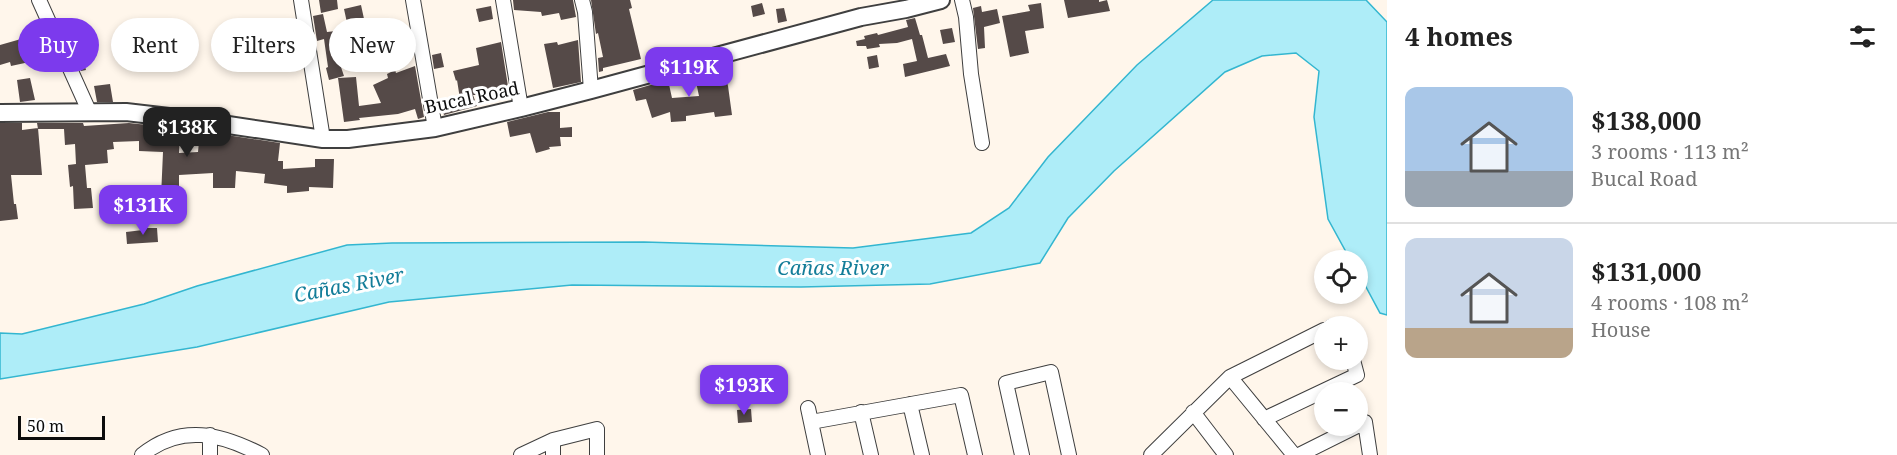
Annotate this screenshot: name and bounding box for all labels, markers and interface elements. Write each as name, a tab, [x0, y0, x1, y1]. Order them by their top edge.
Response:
chip: Buy	[18, 18, 99, 72]
chip: Rent	[111, 18, 199, 72]
chip: Filters	[211, 18, 317, 72]
chip: New	[329, 18, 416, 72]
text: 4 homes	[1405, 18, 1513, 54]
icon: filters	[1846, 20, 1879, 53]
pin: $119K	[647, 47, 731, 98]
text: $119K	[659, 53, 719, 80]
street label: Bucal Road	[422, 75, 521, 119]
text: $138,000	[1591, 102, 1701, 138]
pin: $138K	[145, 107, 229, 158]
icon: home	[1453, 111, 1525, 183]
text: $138K	[157, 113, 217, 140]
text: 3 rooms · 113 m²	[1591, 138, 1749, 165]
text: Bucal Road	[1591, 165, 1697, 192]
pin: $131K	[101, 185, 185, 236]
text: $131K	[113, 191, 173, 218]
map controls	[1314, 250, 1368, 436]
button: locate	[1314, 250, 1368, 304]
text: $131,000	[1591, 253, 1701, 289]
water label: Cañas River	[777, 254, 889, 281]
water label: Cañas River	[292, 260, 407, 308]
icon: home	[1453, 262, 1525, 334]
text: 4 rooms · 108 m²	[1591, 289, 1749, 316]
button: +	[1314, 316, 1368, 370]
text: House	[1591, 316, 1651, 343]
pin: $193K	[702, 365, 786, 416]
text: $193K	[714, 371, 774, 398]
button: −	[1314, 382, 1368, 436]
scale bar	[18, 413, 105, 440]
text: 50 m	[27, 415, 64, 437]

